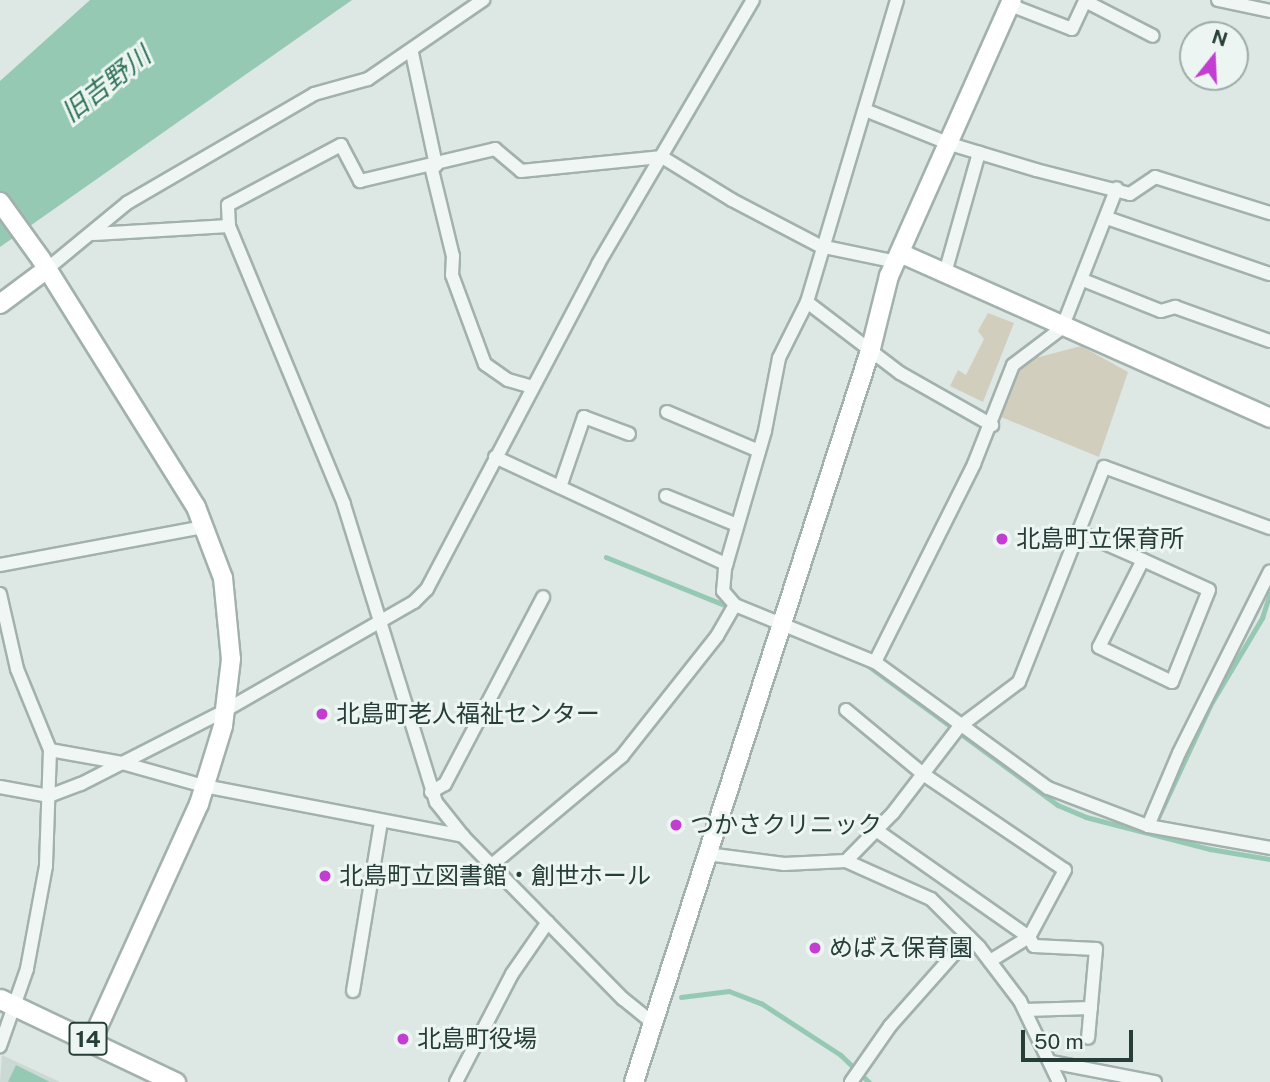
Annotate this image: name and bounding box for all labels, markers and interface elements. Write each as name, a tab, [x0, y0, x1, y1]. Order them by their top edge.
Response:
north arrow	[1179, 21, 1249, 91]
text: N	[1209, 25, 1230, 51]
water label: 旧吉野川	[55, 40, 157, 128]
place label: 北島町立保育所	[1016, 525, 1184, 553]
marker: 北島町立保育所	[994, 531, 1010, 547]
place label: 北島町老人福祉センター	[336, 700, 600, 728]
marker: 北島町老人福祉センター	[314, 706, 330, 722]
place label: つかさクリニック	[690, 811, 882, 839]
marker: つかさクリニック	[668, 817, 684, 833]
place label: 北島町立図書館・創世ホール	[339, 862, 651, 890]
marker: 北島町立図書館・創世ホール	[317, 868, 333, 884]
place label: めばえ保育園	[829, 934, 973, 962]
marker: めばえ保育園	[807, 940, 823, 956]
scale bar	[1025, 1016, 1137, 1060]
road number: 14	[67, 1020, 109, 1058]
place label: 北島町役場	[417, 1025, 537, 1053]
text: 50 m	[1034, 1029, 1084, 1054]
marker: 北島町役場	[395, 1031, 411, 1047]

